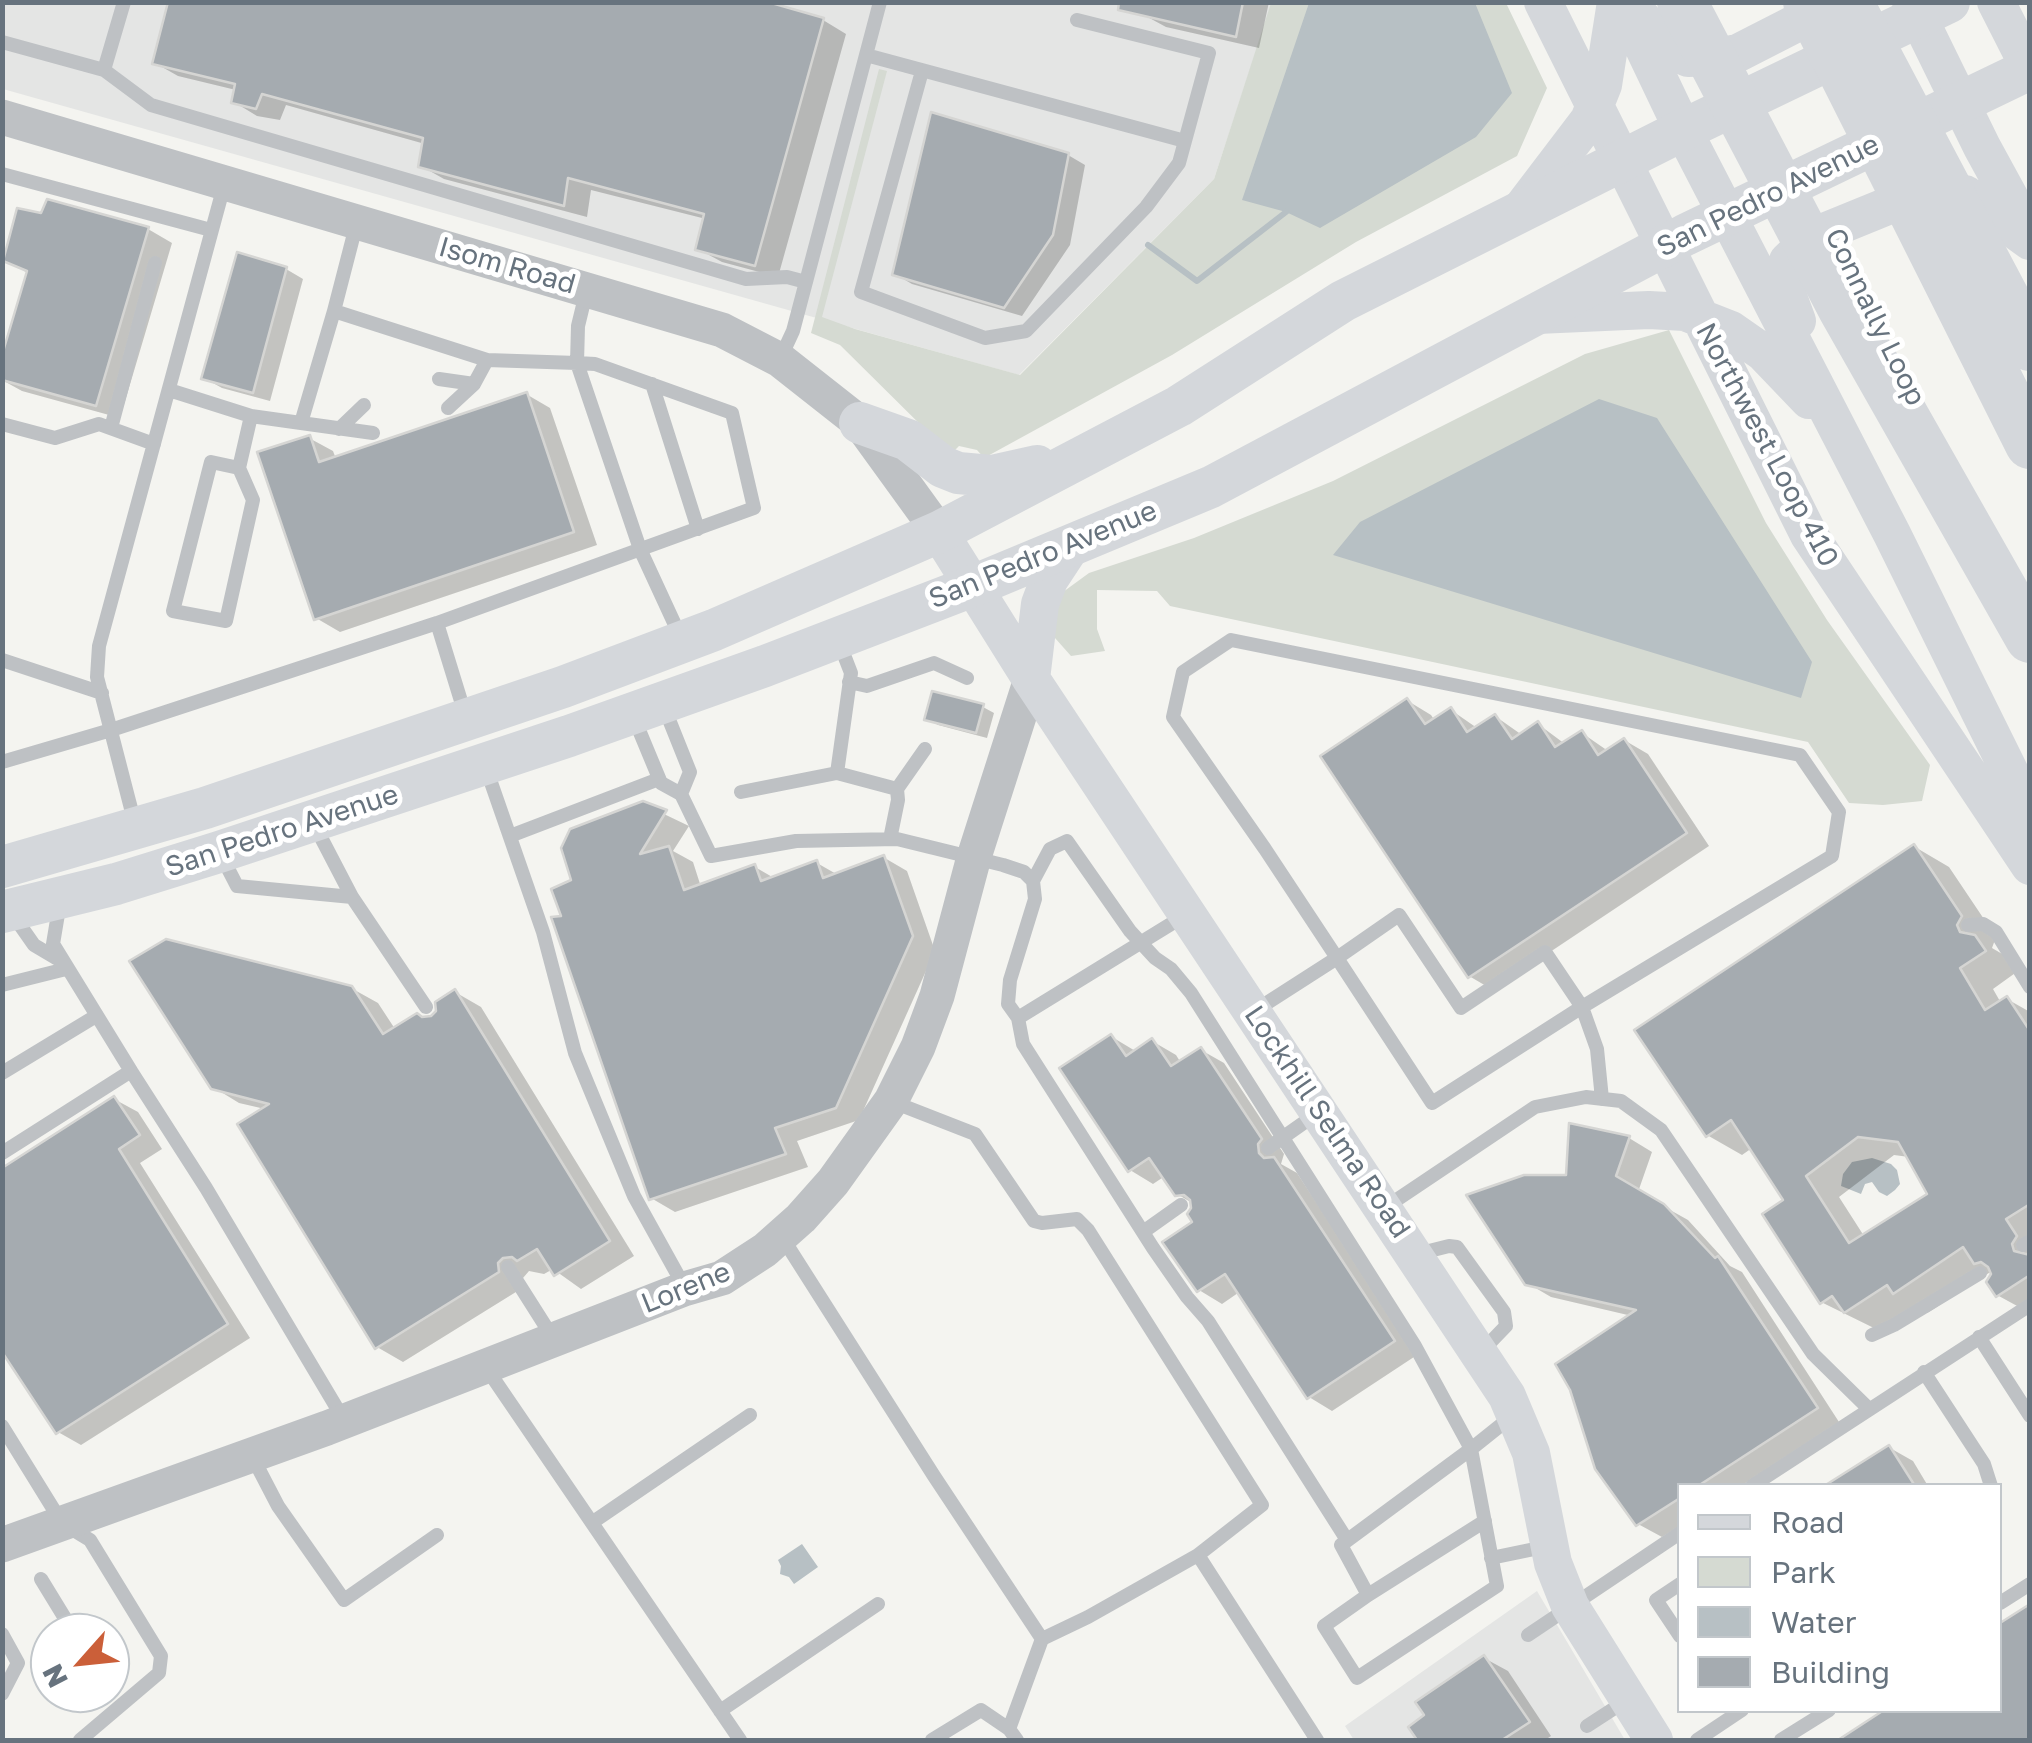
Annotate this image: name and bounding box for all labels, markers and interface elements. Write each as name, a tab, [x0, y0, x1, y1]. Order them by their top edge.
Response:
street label: San Pedro Avenue	[1652, 128, 1884, 264]
street label: Connally Loop	[1818, 223, 1932, 411]
street label: Isom Road	[435, 230, 579, 302]
street label: Northwest Loop 410	[1689, 318, 1845, 572]
street label: San Pedro Avenue	[924, 494, 1162, 616]
street label: San Pedro Avenue	[161, 778, 403, 884]
street label: Lockhill Selma Road	[1237, 1000, 1417, 1244]
street label: Lorene	[637, 1255, 735, 1321]
legend	[1677, 1483, 2002, 1713]
text: Road	[1771, 1504, 1845, 1540]
text: Park	[1771, 1554, 1836, 1590]
text: Water	[1771, 1604, 1856, 1640]
north arrow	[30, 1613, 130, 1713]
text: Building	[1771, 1654, 1890, 1690]
text: N	[35, 1659, 74, 1693]

